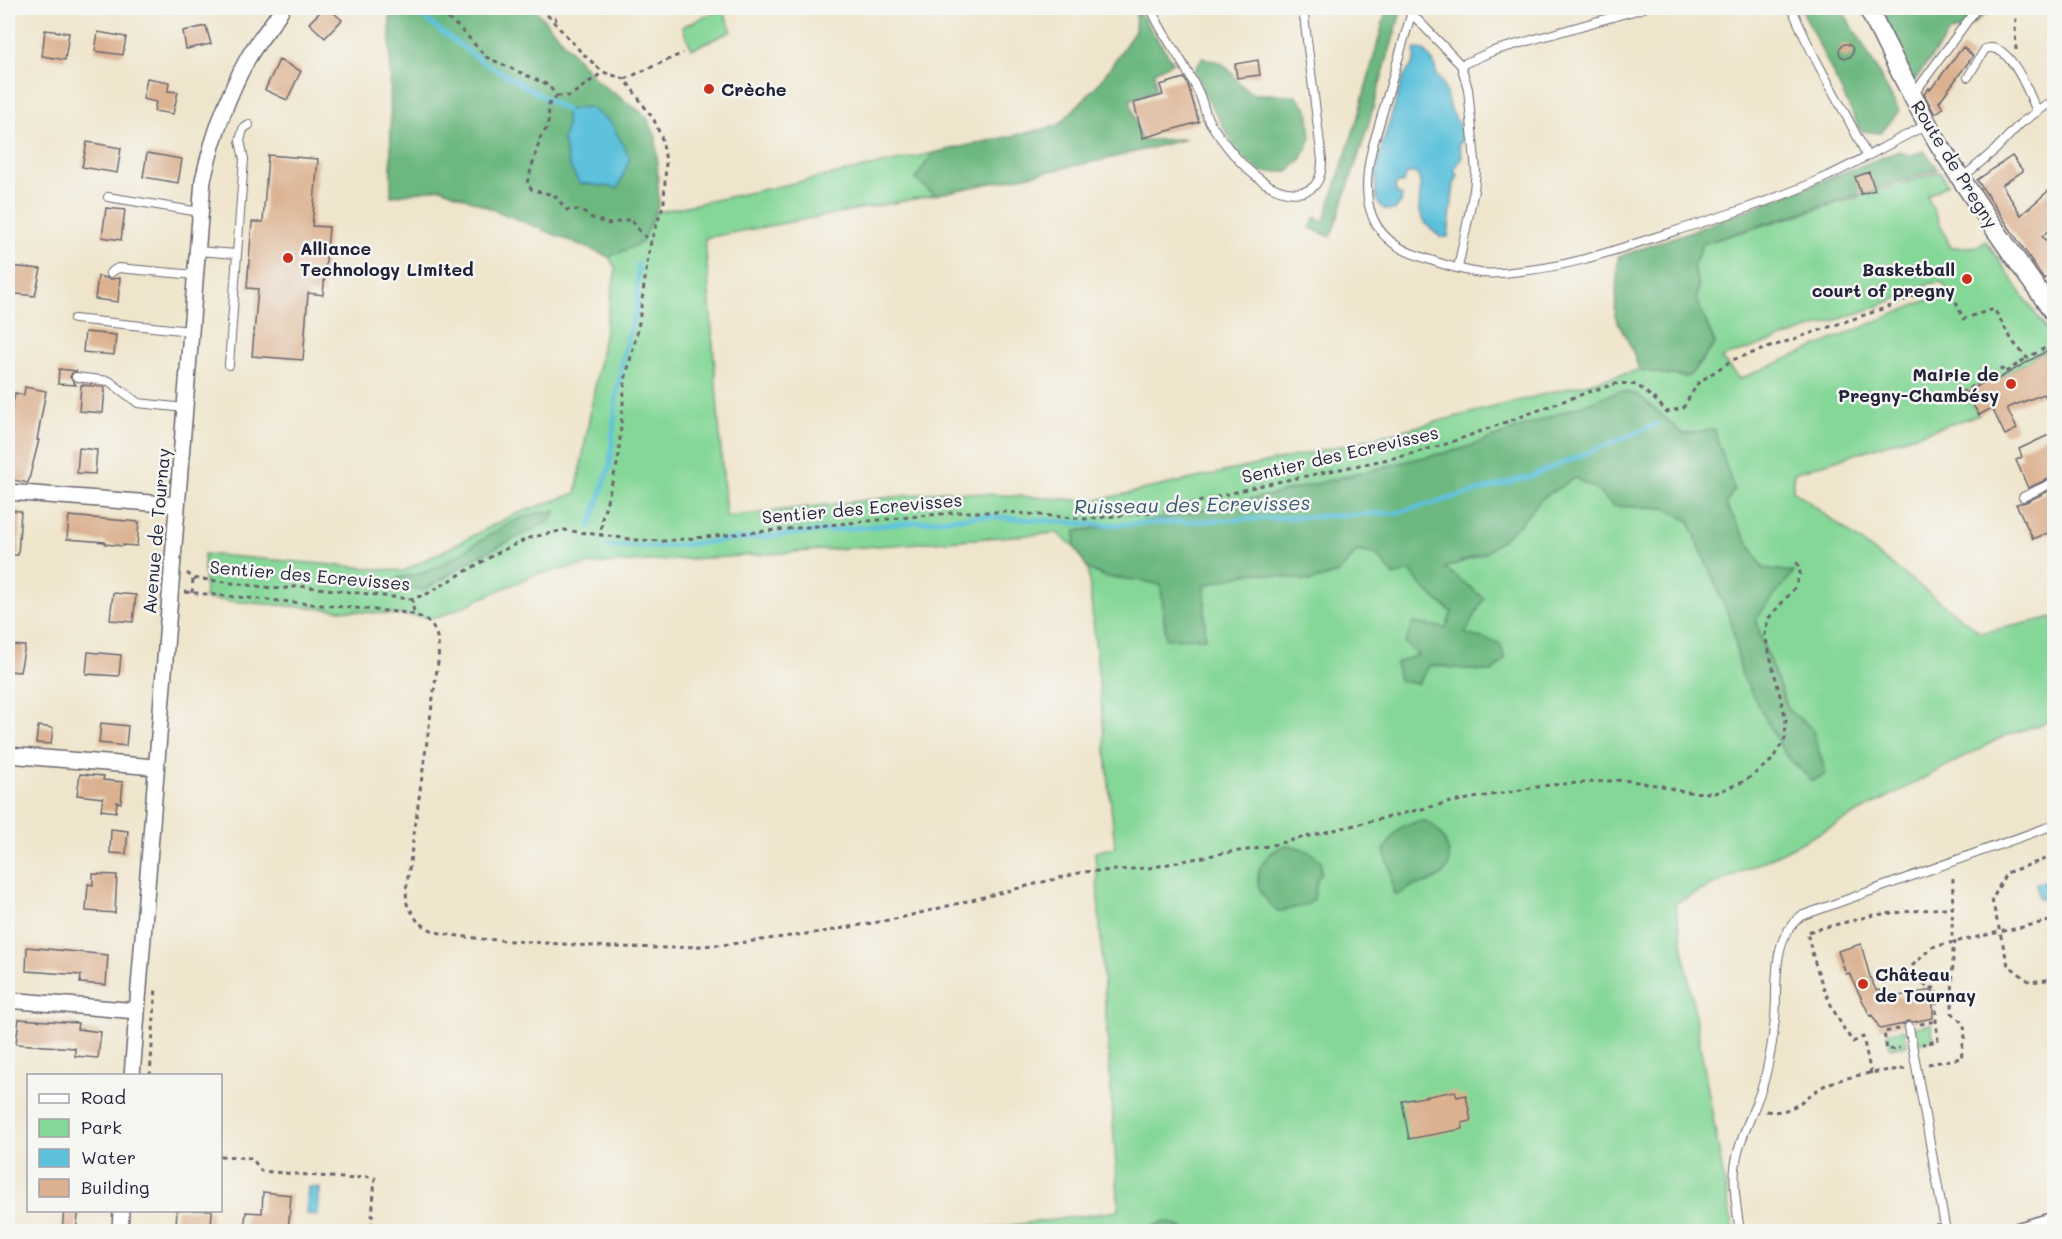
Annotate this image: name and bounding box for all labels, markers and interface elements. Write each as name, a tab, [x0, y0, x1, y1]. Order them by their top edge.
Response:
place label: Crèche	[721, 77, 787, 101]
marker: Crèche	[702, 82, 716, 96]
street label: Route de Pregny	[1906, 96, 2004, 232]
place label: Alliance Technology Limited	[300, 236, 474, 281]
marker: Alliance Technology Limited	[281, 251, 295, 265]
place label: Basketball court of pregny	[1812, 257, 1955, 302]
marker: Basketball court of pregny	[1960, 272, 1974, 286]
place label: Mairie de Pregny-Chambésy	[1838, 362, 1999, 407]
marker: Mairie de Pregny-Chambésy	[2004, 377, 2018, 391]
street label: Sentier des Ecrevisses	[1239, 420, 1441, 488]
street label: Avenue de Tournay	[137, 447, 175, 615]
street label: Sentier des Ecrevisses	[761, 487, 963, 529]
water label: Ruisseau des Ecrevisses	[1074, 489, 1310, 519]
street label: Sentier des Ecrevisses	[209, 554, 411, 596]
place label: Château de Tournay	[1875, 962, 1976, 1007]
marker: Château de Tournay	[1856, 977, 1870, 991]
legend	[27, 1074, 222, 1212]
text: Road	[81, 1085, 126, 1109]
text: Park	[81, 1115, 122, 1139]
text: Water	[81, 1145, 136, 1169]
text: Building	[81, 1175, 149, 1199]

